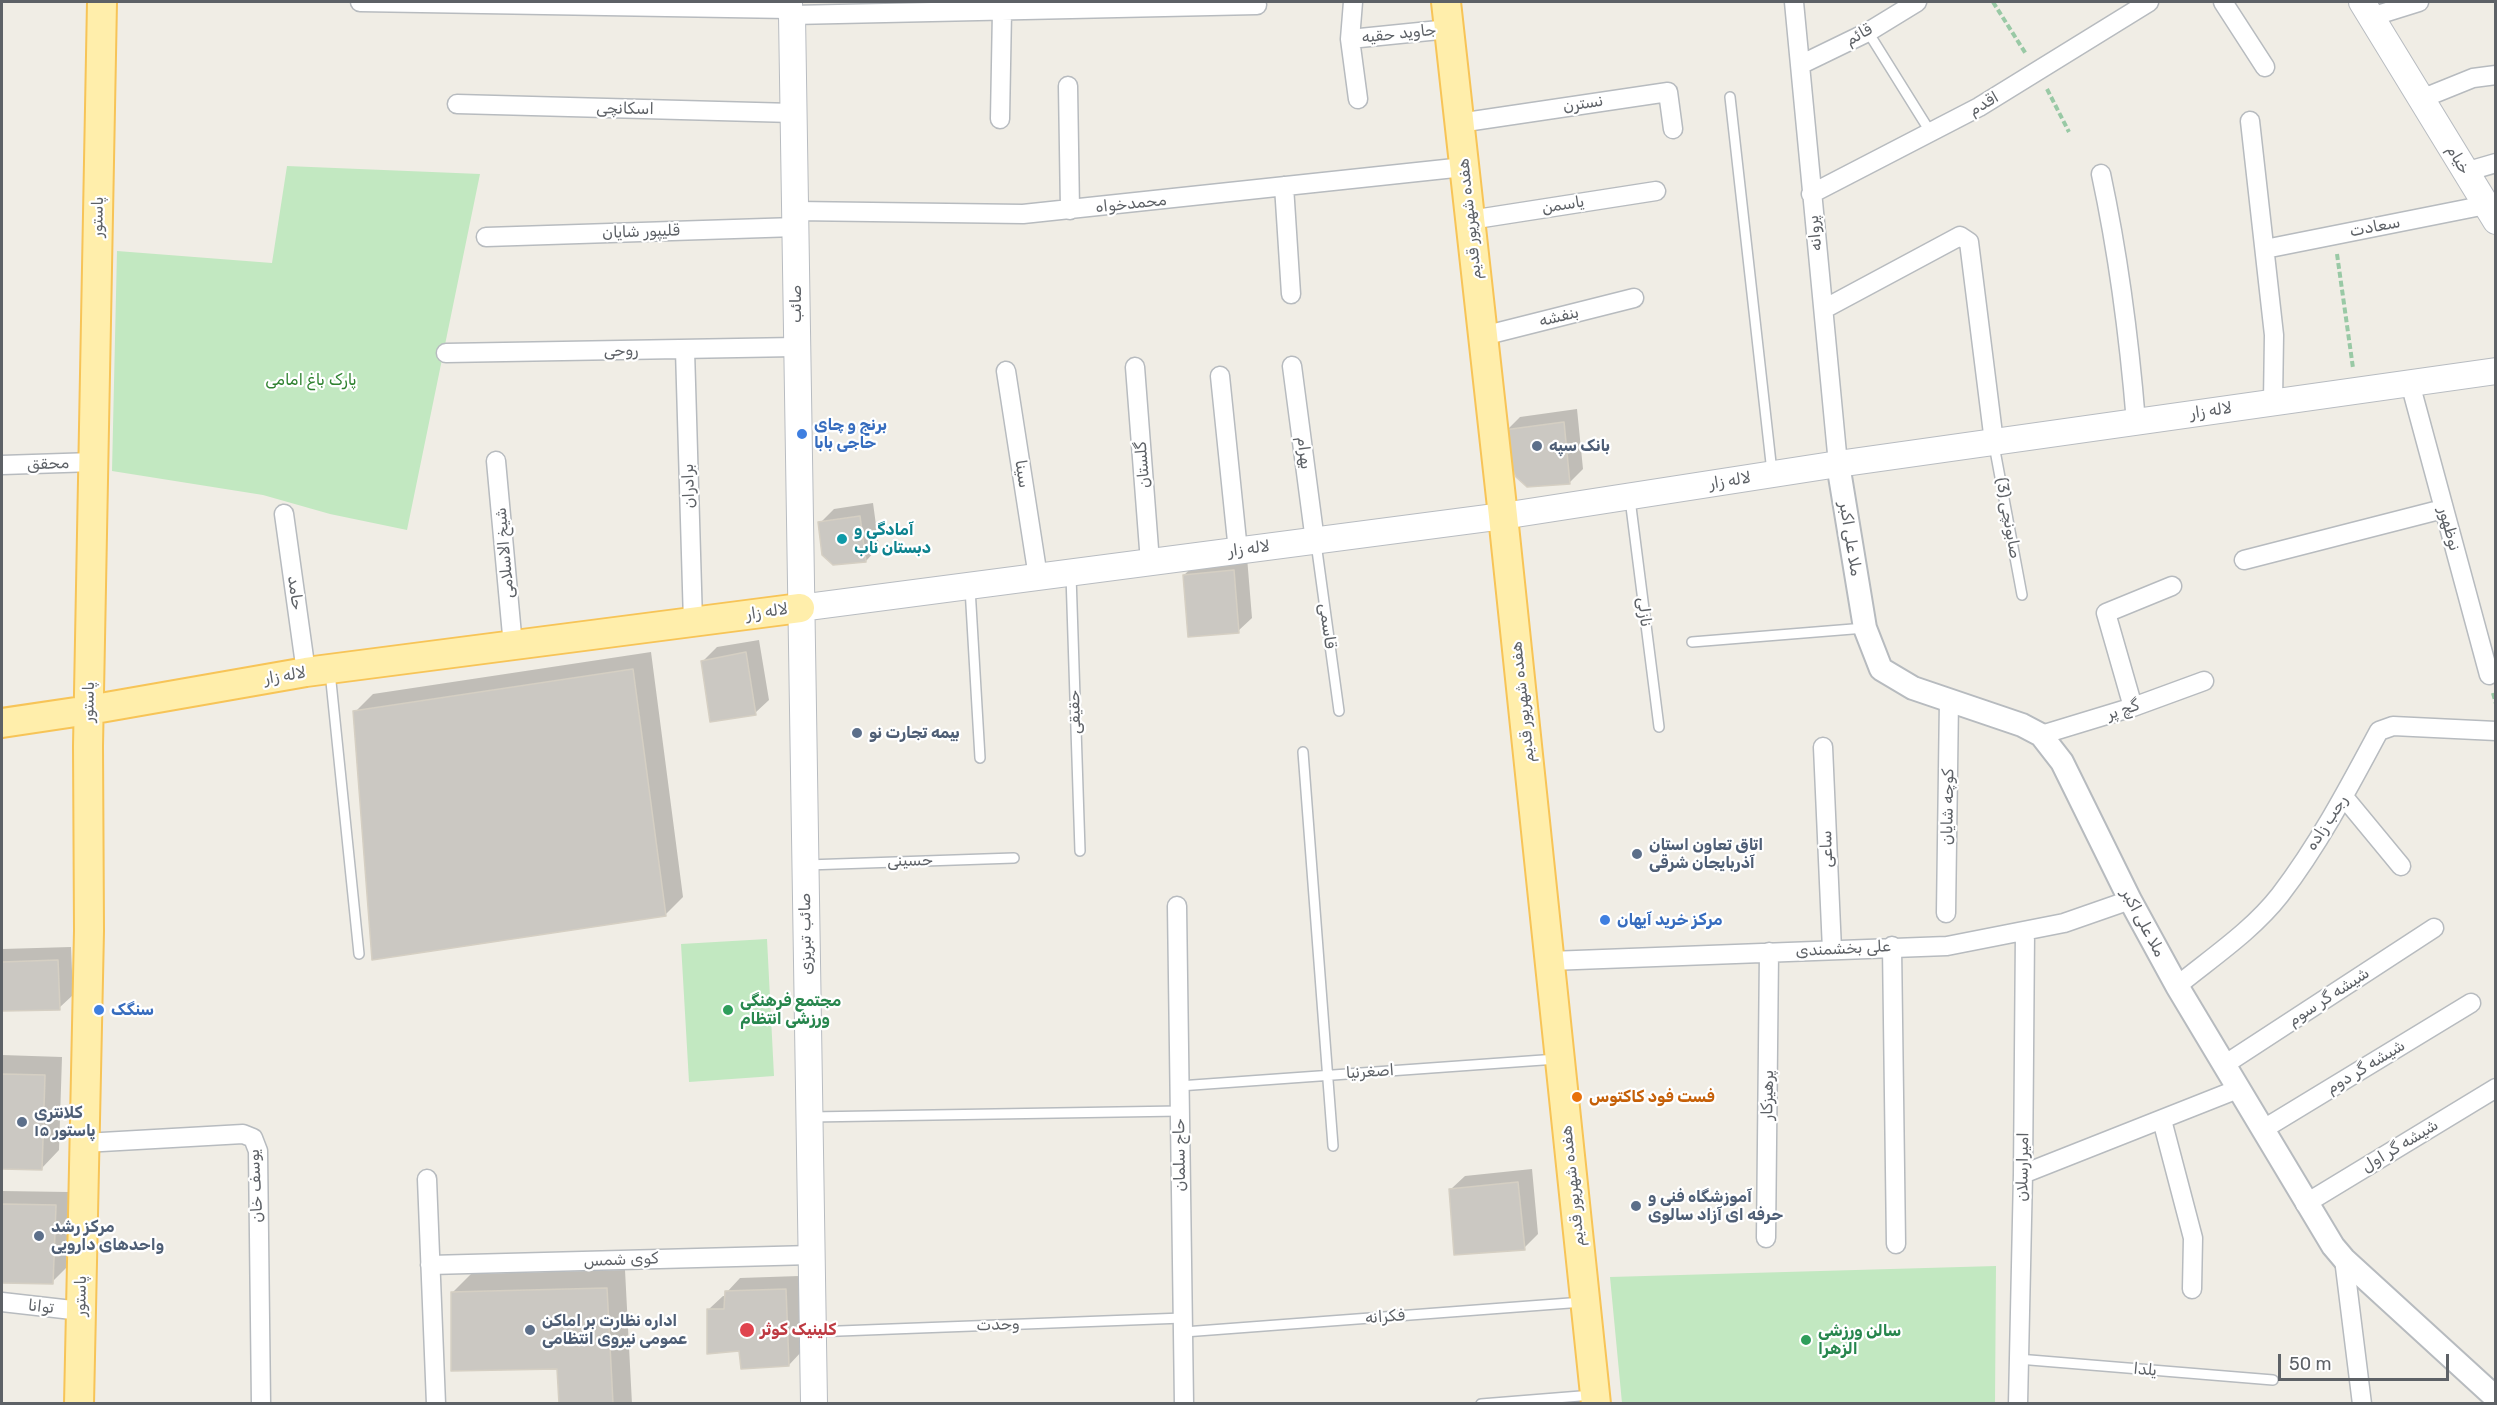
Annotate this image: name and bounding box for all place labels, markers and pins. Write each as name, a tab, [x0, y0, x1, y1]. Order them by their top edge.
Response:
place label: برنج و چای حاجی بابا	[814, 415, 887, 453]
marker: برنج و چای حاجی بابا	[795, 427, 809, 441]
place label: بانک سپه	[1549, 436, 1610, 456]
marker: بانک سپه	[1530, 439, 1544, 453]
place label: آمادگی و دبستان ناب	[854, 520, 931, 558]
marker: آمادگی و دبستان ناب	[835, 532, 849, 546]
place label: بیمه تجارت نو	[869, 723, 960, 743]
marker: بیمه تجارت نو	[850, 726, 864, 740]
place label: اتاق تعاون استان آذربایجان شرقی	[1649, 835, 1763, 873]
marker: اتاق تعاون استان آذربایجان شرقی	[1630, 847, 1644, 861]
place label: مرکز خرید آیهان	[1617, 910, 1723, 930]
marker: مرکز خرید آیهان	[1598, 913, 1612, 927]
place label: مجتمع فرهنگی ورزشی انتظام	[740, 991, 841, 1029]
place label: سنگک	[111, 1000, 154, 1020]
marker: سنگک	[92, 1003, 106, 1017]
marker: مجتمع فرهنگی ورزشی انتظام	[721, 1003, 735, 1017]
place label: فست فود کاکتوس	[1589, 1087, 1715, 1107]
marker: فست فود کاکتوس	[1570, 1090, 1584, 1104]
place label: کلانتری ۱۵ پاستور	[34, 1103, 95, 1141]
marker: کلانتری ۱۵ پاستور	[15, 1115, 29, 1129]
place label: آموزشگاه فنی و حرفه ای آزاد سالوی	[1648, 1187, 1783, 1225]
marker: آموزشگاه فنی و حرفه ای آزاد سالوی	[1629, 1199, 1643, 1213]
place label: مرکز رشد واحدهای دارویی	[51, 1217, 164, 1255]
marker: مرکز رشد واحدهای دارویی	[32, 1229, 46, 1243]
place label: اداره نظارت بر اماکن عمومی نیروی انتظامی	[542, 1311, 687, 1349]
place label: کلینیک کوثر	[760, 1320, 836, 1340]
marker: کلینیک کوثر	[738, 1321, 756, 1339]
place label: سالن ورزشی الزهرا	[1818, 1321, 1901, 1359]
marker: اداره نظارت بر اماکن عمومی نیروی انتظامی	[523, 1323, 537, 1337]
marker: سالن ورزشی الزهرا	[1799, 1333, 1813, 1347]

